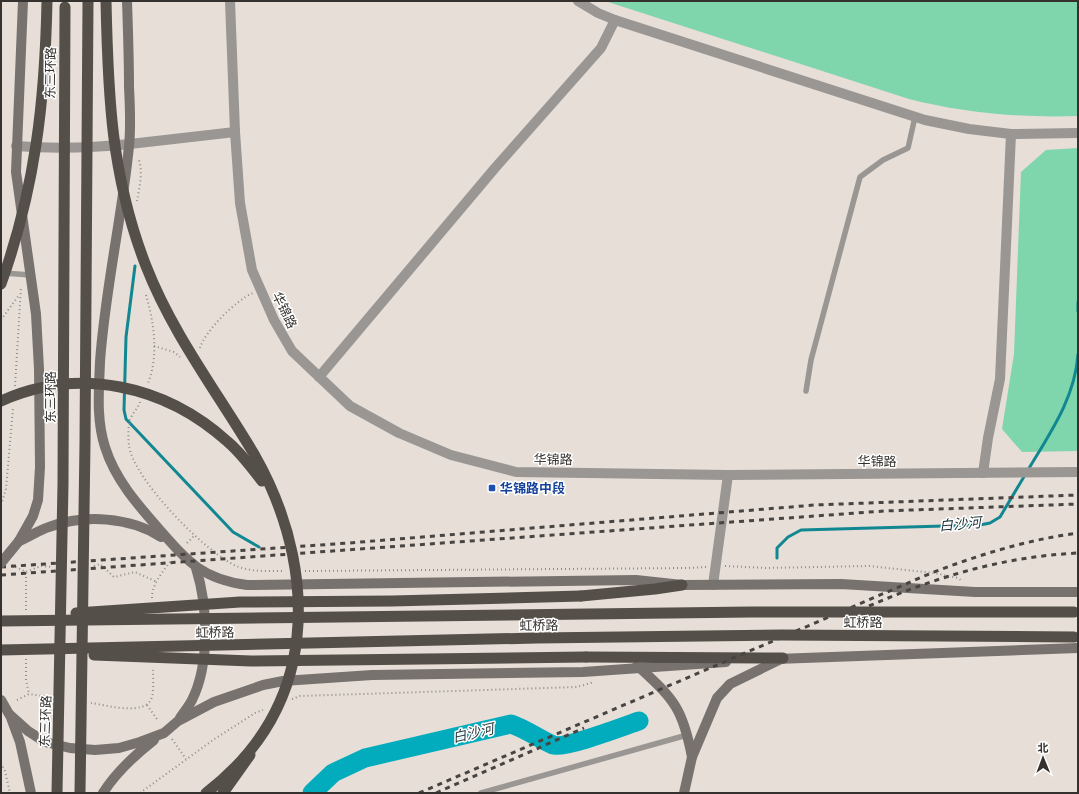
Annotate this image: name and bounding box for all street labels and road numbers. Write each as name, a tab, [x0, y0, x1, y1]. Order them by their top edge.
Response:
street label: 东三环路	[43, 47, 58, 99]
street label: 华锦路	[269, 289, 300, 331]
street label: 东三环路	[43, 371, 58, 423]
street label: 华锦路	[533, 452, 573, 467]
street label: 华锦路	[857, 454, 897, 469]
street label: 虹桥路	[843, 615, 883, 630]
street label: 虹桥路	[519, 618, 559, 633]
street label: 虹桥路	[195, 625, 235, 640]
street label: 东三环路	[37, 695, 54, 747]

